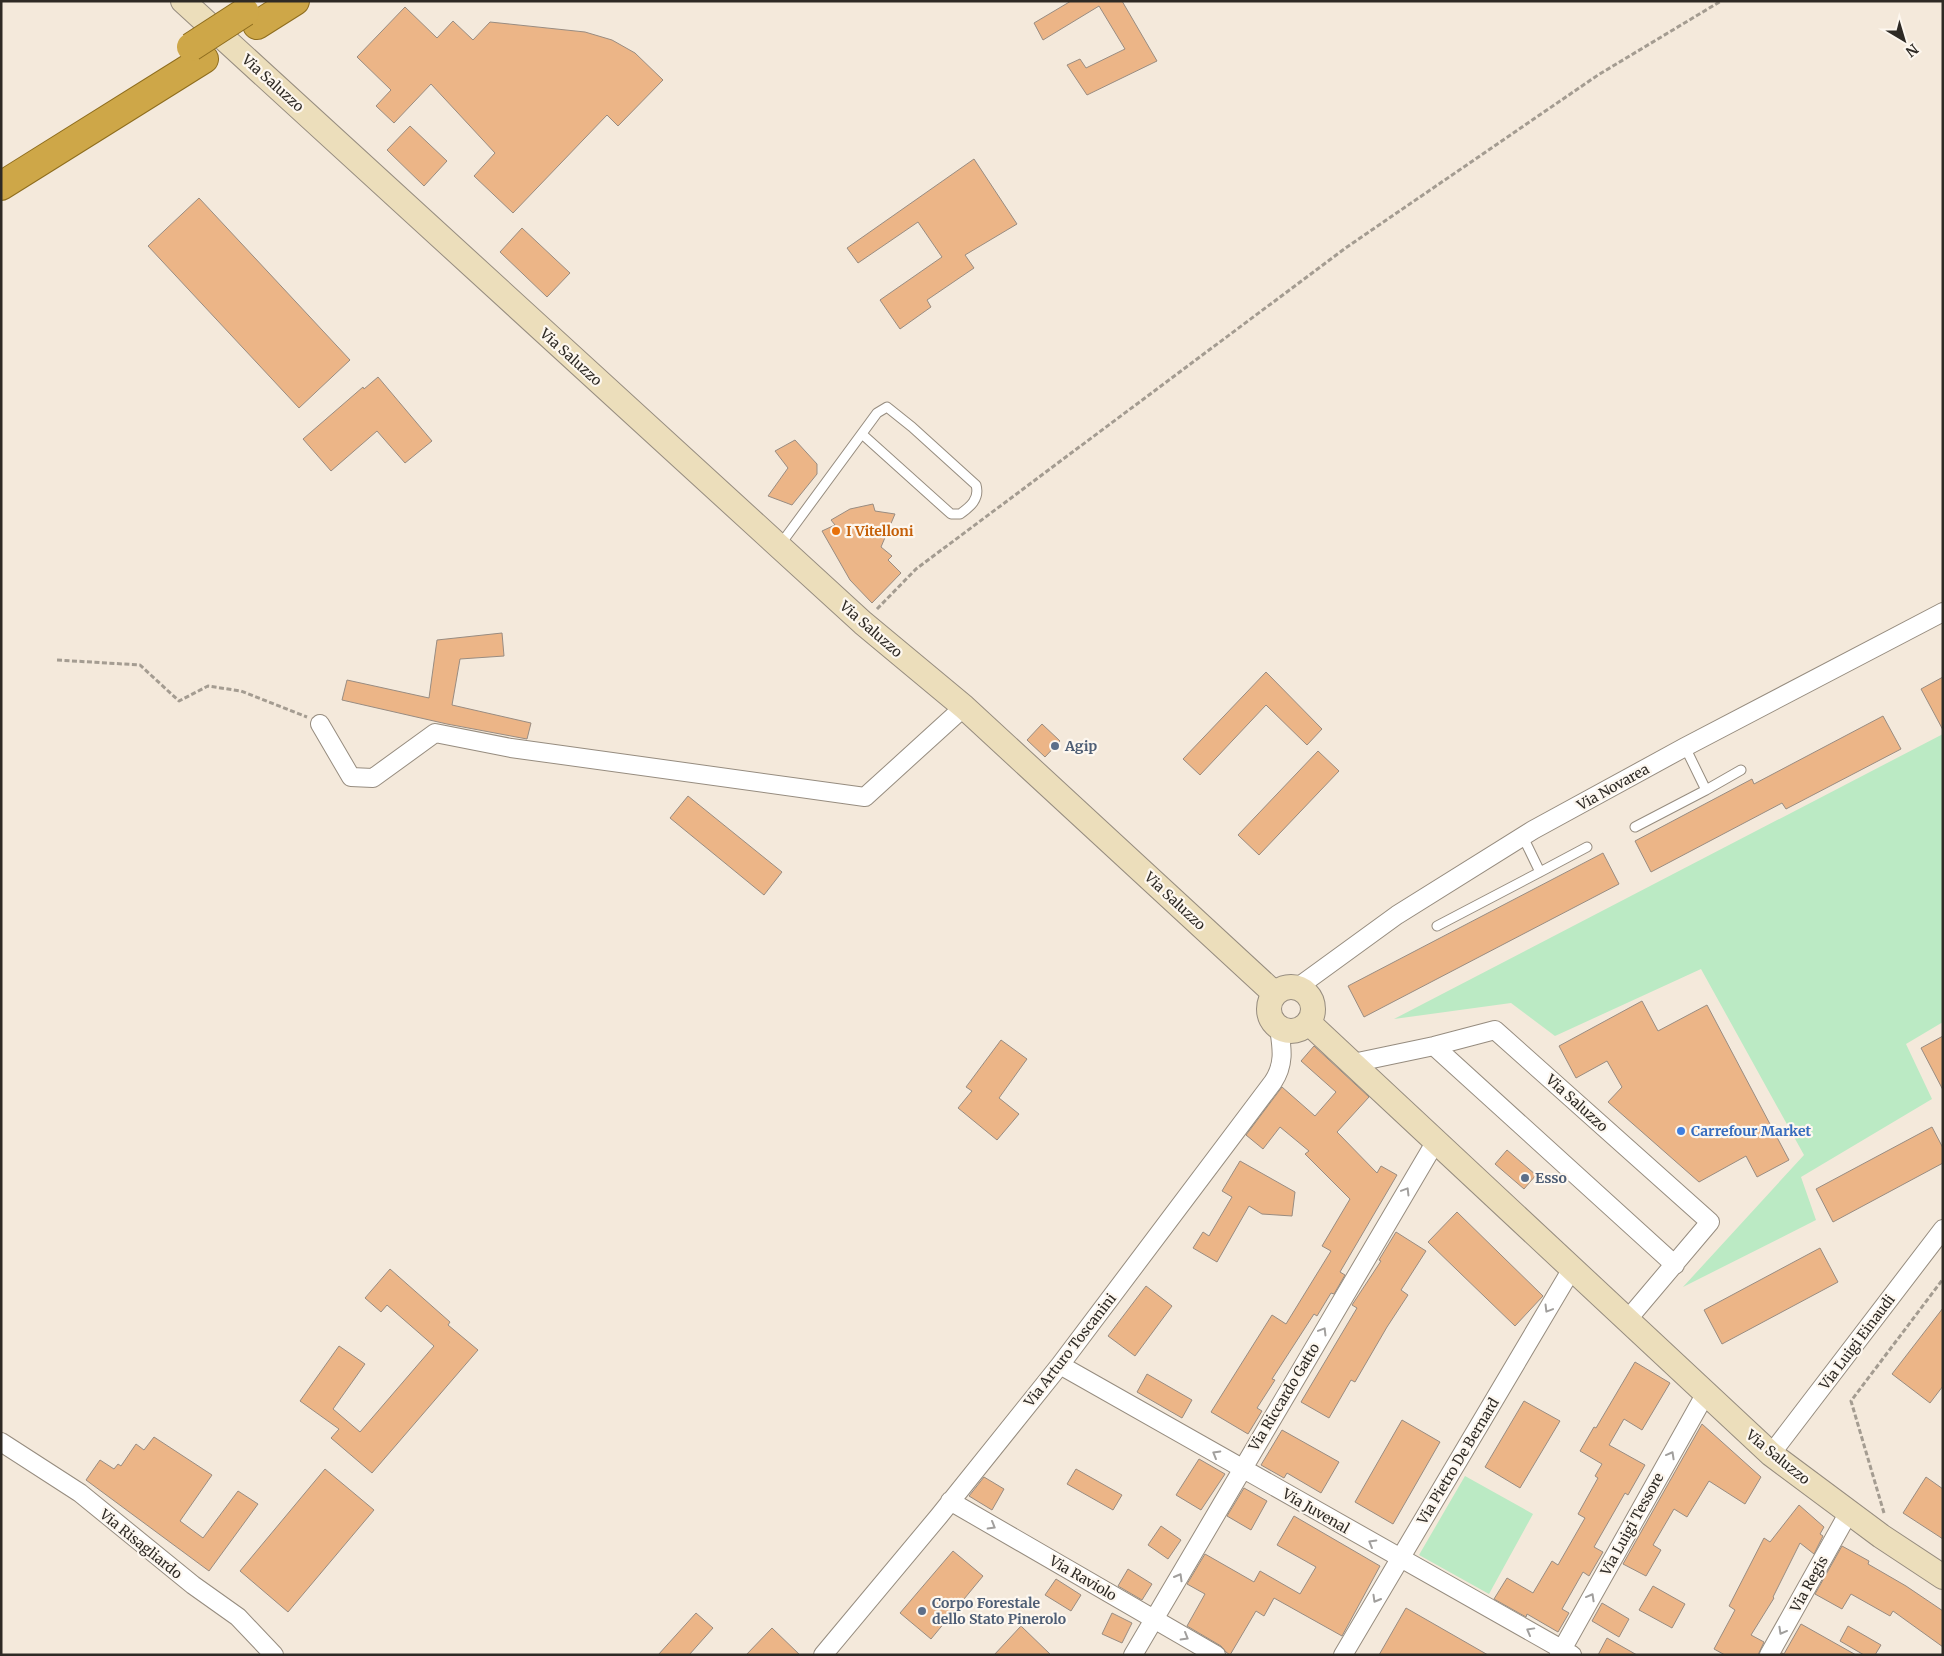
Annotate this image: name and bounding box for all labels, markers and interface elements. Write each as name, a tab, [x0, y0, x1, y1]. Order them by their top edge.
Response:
north arrow	[1879, 15, 1929, 65]
text: N	[1902, 40, 1922, 61]
street label: Via Saluzzo	[238, 50, 308, 115]
street label: Via Saluzzo	[536, 324, 606, 389]
place label: I Vitelloni	[846, 522, 914, 540]
marker: I Vitelloni	[830, 525, 842, 537]
street label: Via Saluzzo	[835, 596, 906, 661]
place label: Agip	[1064, 737, 1097, 755]
marker: Agip	[1049, 740, 1061, 752]
street label: Via Novarea	[1573, 760, 1653, 815]
street label: Via Saluzzo	[1140, 867, 1209, 934]
street label: Via Saluzzo	[1542, 1070, 1612, 1135]
place label: Carrefour Market	[1691, 1122, 1812, 1140]
marker: Carrefour Market	[1675, 1125, 1687, 1137]
place label: Esso	[1535, 1169, 1567, 1187]
marker: Esso	[1519, 1172, 1531, 1184]
one-way arrow	[1400, 1188, 1410, 1197]
street label: Via Arturo Toscanini	[1020, 1289, 1120, 1411]
street label: Via Luigi Einaudi	[1815, 1291, 1899, 1394]
one-way arrow	[1544, 1304, 1554, 1313]
one-way arrow	[1317, 1328, 1327, 1337]
street label: Via Riccardo Gatto	[1244, 1340, 1323, 1455]
street label: Via Pietro De Bernard	[1413, 1394, 1503, 1528]
street label: Via Saluzzo	[1742, 1425, 1814, 1488]
one-way arrow	[1212, 1450, 1221, 1460]
one-way arrow	[1665, 1452, 1675, 1461]
street label: Via Luigi Tessore	[1596, 1470, 1668, 1579]
street label: Via Juvenal	[1278, 1484, 1353, 1538]
street label: Via Risagliardo	[95, 1505, 186, 1583]
one-way arrow	[987, 1519, 996, 1529]
one-way arrow	[1369, 1539, 1378, 1549]
street label: Via Raviolo	[1045, 1551, 1120, 1604]
street label: Via Regis	[1786, 1553, 1832, 1616]
one-way arrow	[1173, 1573, 1183, 1582]
one-way arrow	[1585, 1593, 1595, 1602]
place label: Corpo Forestale dello Stato Pinerolo	[932, 1594, 1066, 1628]
one-way arrow	[1372, 1594, 1382, 1603]
marker: Corpo Forestale dello Stato Pinerolo	[916, 1605, 928, 1617]
one-way arrow	[1778, 1626, 1788, 1635]
one-way arrow	[1526, 1627, 1535, 1637]
one-way arrow	[1180, 1630, 1189, 1640]

